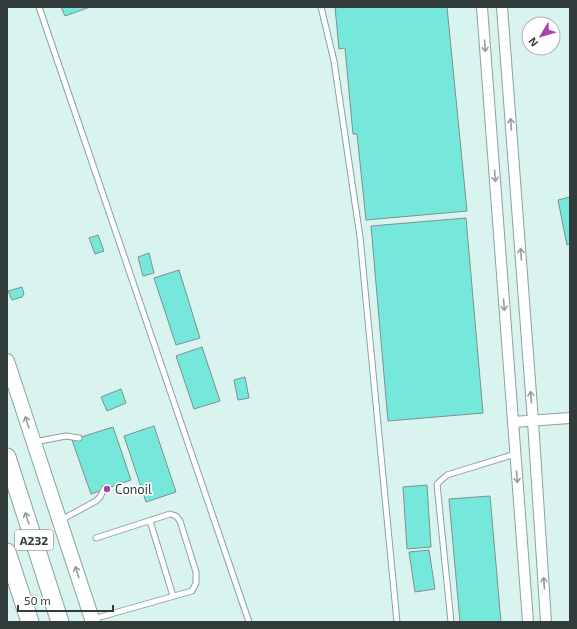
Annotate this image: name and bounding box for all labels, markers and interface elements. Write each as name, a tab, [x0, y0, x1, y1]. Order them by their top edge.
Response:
north arrow	[521, 16, 561, 56]
text: N	[525, 35, 540, 50]
one-way arrow	[481, 39, 488, 52]
one-way arrow	[508, 118, 515, 131]
one-way arrow	[491, 169, 498, 182]
one-way arrow	[517, 248, 524, 261]
one-way arrow	[501, 298, 508, 311]
one-way arrow	[528, 391, 535, 404]
one-way arrow	[23, 415, 30, 428]
one-way arrow	[514, 470, 521, 483]
place label: Conoil	[115, 481, 152, 497]
marker: Conoil	[102, 484, 112, 494]
one-way arrow	[23, 512, 30, 525]
road number: A232	[15, 530, 53, 550]
one-way arrow	[72, 566, 80, 578]
one-way arrow	[540, 577, 547, 590]
scale bar	[18, 587, 113, 613]
text: 50 m	[24, 593, 51, 607]

